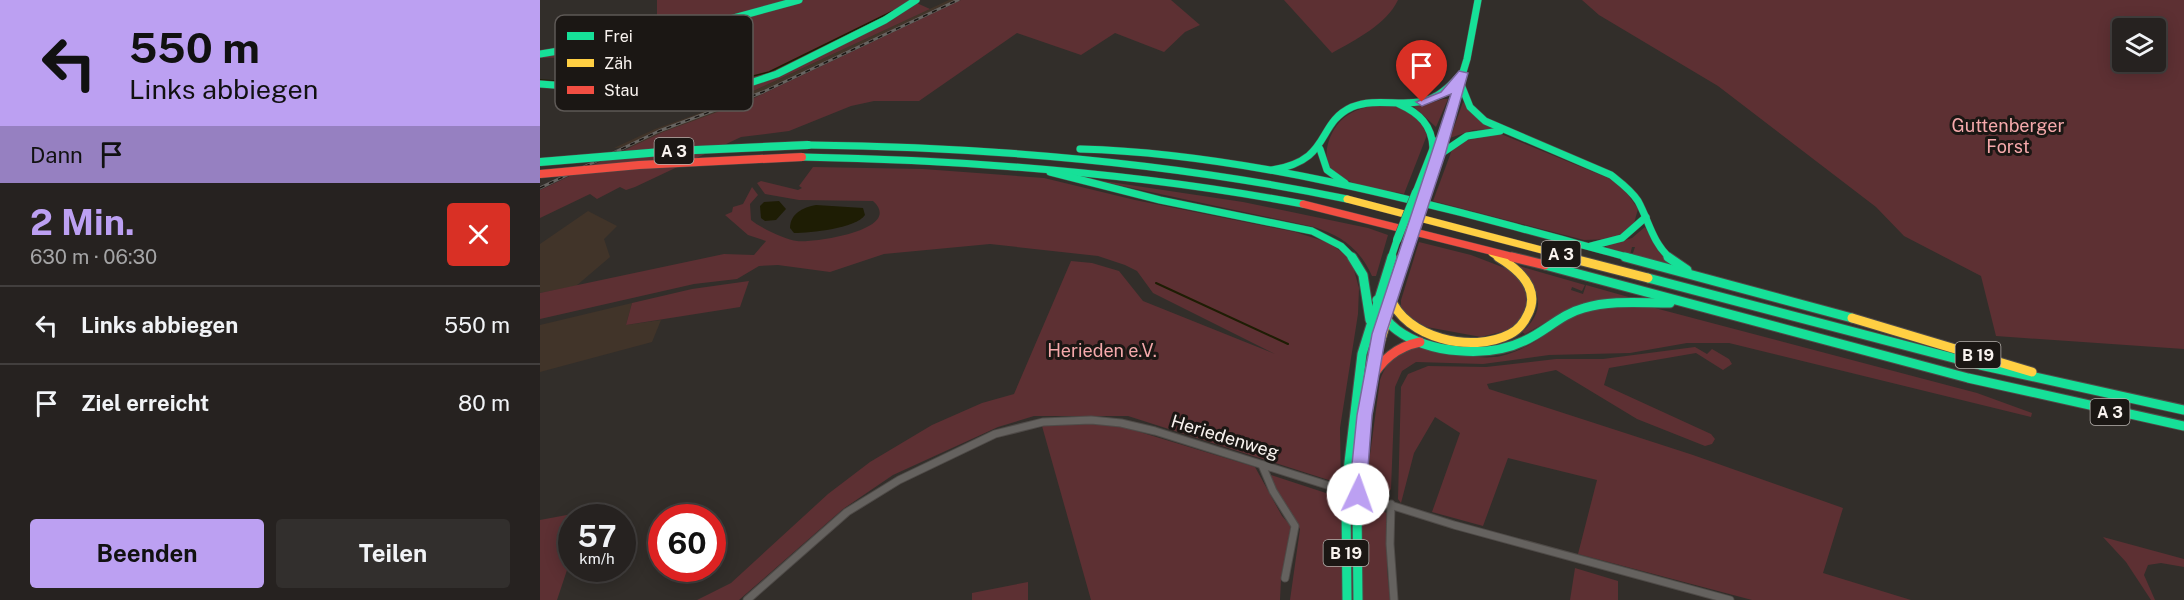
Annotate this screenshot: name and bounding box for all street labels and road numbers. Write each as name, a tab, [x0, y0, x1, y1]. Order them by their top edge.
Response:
road number: A 3	[654, 138, 694, 164]
road number: A 3	[1542, 241, 1580, 267]
road number: B 19	[1956, 342, 2000, 368]
road number: A 3	[2090, 399, 2130, 425]
street label: Heriedenweg	[1169, 410, 1282, 463]
road number: B 19	[1324, 540, 1368, 566]

